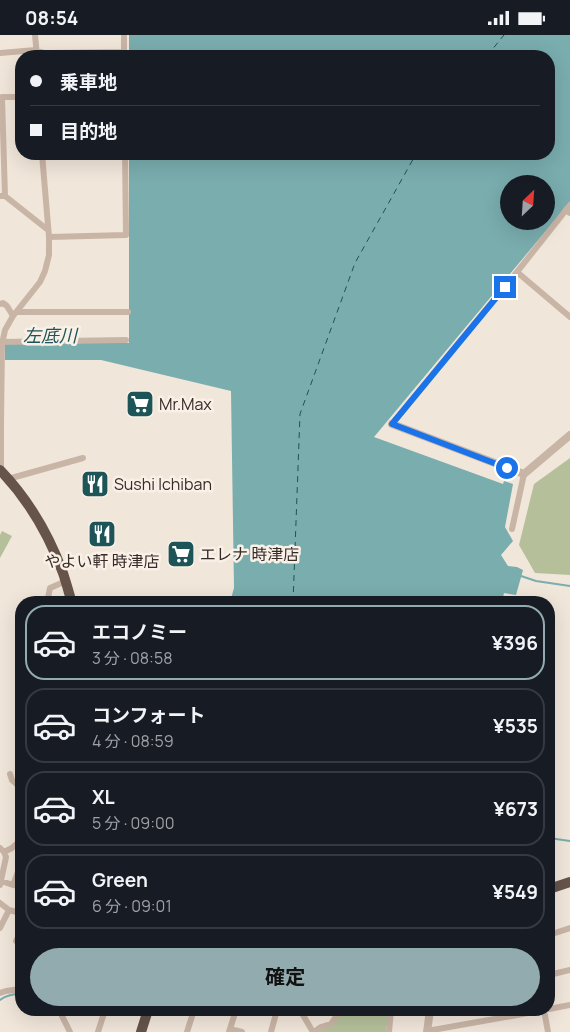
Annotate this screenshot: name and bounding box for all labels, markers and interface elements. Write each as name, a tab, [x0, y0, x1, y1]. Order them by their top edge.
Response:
text: 08:54	[25, 5, 78, 31]
text: 乗車地	[60, 69, 117, 95]
text: 目的地	[60, 118, 117, 144]
north arrow	[500, 175, 555, 230]
map controls	[500, 175, 555, 230]
route end	[494, 276, 516, 298]
water label: 左底川	[23, 323, 79, 347]
supermarket icon: Mr.Max	[125, 389, 155, 419]
place label: Mr.Max	[159, 393, 212, 415]
route start	[496, 457, 518, 479]
restaurant icon: Sushi Ichiban	[80, 469, 110, 499]
place label: Sushi Ichiban	[114, 473, 212, 495]
restaurant icon: やよい軒 時津店	[87, 519, 117, 549]
supermarket icon: エレナ 時津店	[166, 539, 196, 569]
place label: エレナ 時津店	[200, 543, 299, 565]
place label: やよい軒 時津店	[44, 550, 160, 572]
text: エコノミー	[92, 619, 187, 645]
icon: car	[32, 620, 77, 665]
text: ¥396	[492, 630, 538, 656]
text: 3 分 · 08:58	[92, 647, 172, 669]
text: コンフォート	[92, 702, 205, 728]
icon: car	[32, 703, 77, 748]
text: ¥535	[493, 713, 538, 739]
text: 4 分 · 08:59	[92, 730, 174, 752]
text: XL	[92, 784, 115, 810]
icon: car	[32, 786, 77, 831]
text: ¥673	[493, 796, 538, 822]
text: 5 分 · 09:00	[92, 812, 174, 834]
text: Green	[92, 867, 148, 893]
icon: car	[32, 869, 77, 914]
text: ¥549	[492, 879, 538, 905]
text: 6 分 · 09:01	[92, 895, 172, 917]
button: 確定	[30, 948, 540, 1006]

